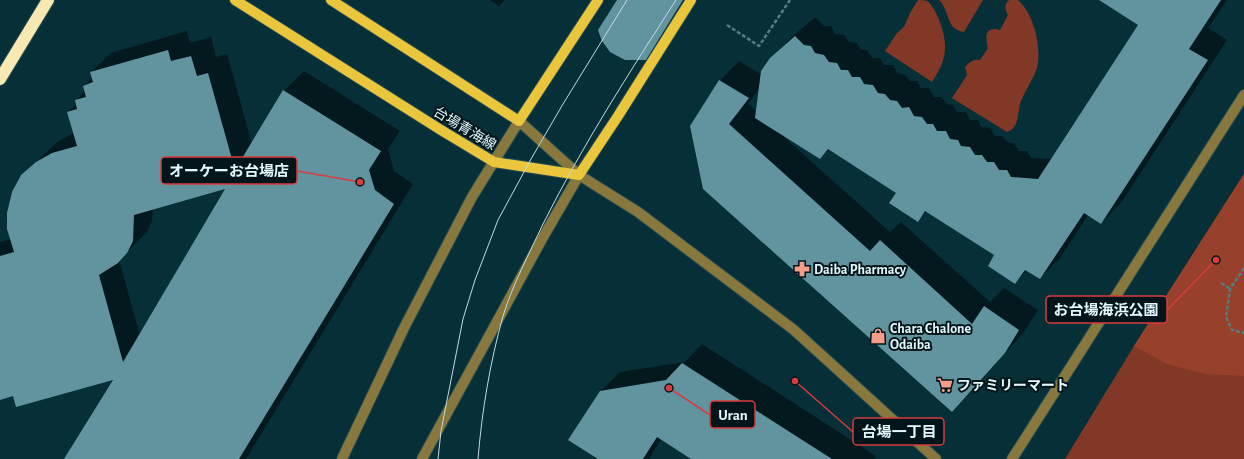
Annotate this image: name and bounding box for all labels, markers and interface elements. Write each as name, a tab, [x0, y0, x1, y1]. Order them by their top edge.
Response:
street label: 台場青海線	[431, 103, 499, 153]
callout: オーケーお台場店	[161, 157, 297, 184]
text: オーケーお台場店	[169, 163, 289, 179]
pharmacy icon: Daiba Pharmacy	[793, 260, 811, 278]
place label: Daiba Pharmacy	[814, 263, 907, 277]
callout: お台場海浜公園	[1046, 296, 1167, 323]
text: お台場海浜公園	[1053, 302, 1159, 318]
place label: Chara Chalone Odaiba	[890, 322, 971, 352]
shop icon: Chara Chalone Odaiba	[869, 327, 887, 345]
supermarket icon: ファミリーマート	[936, 376, 954, 394]
place label: ファミリーマート	[957, 379, 1069, 393]
callout: Uran	[710, 401, 755, 428]
text: Uran	[718, 408, 748, 423]
callout: 台場一丁目	[853, 418, 944, 445]
text: 台場一丁目	[861, 424, 937, 440]

